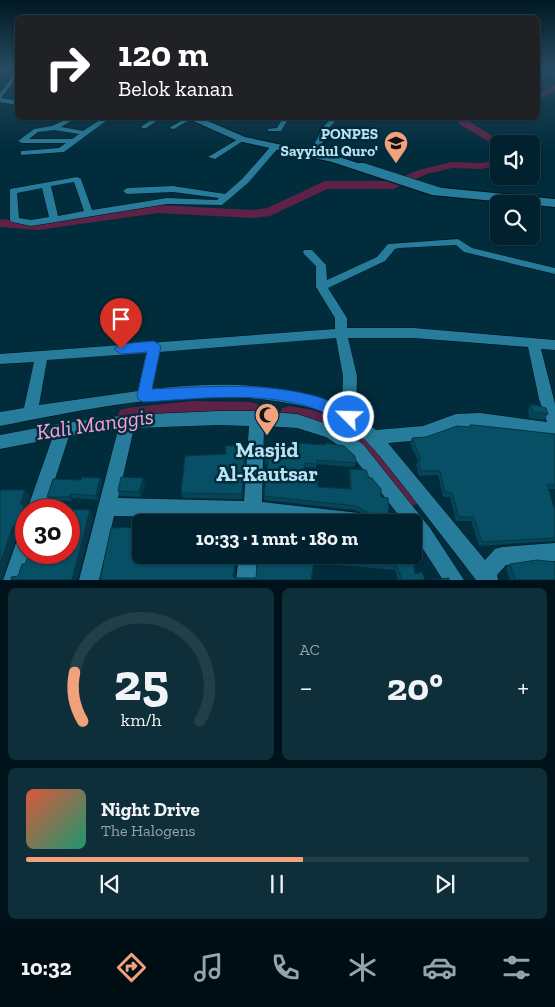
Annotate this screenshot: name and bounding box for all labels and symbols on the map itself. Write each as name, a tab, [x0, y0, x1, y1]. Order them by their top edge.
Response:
place label: PONPES Sayyidul Quro'	[281, 125, 378, 160]
school or university icon: PONPES Sayyidul Quro'	[383, 130, 409, 164]
pin	[100, 298, 142, 349]
position arrow	[322, 390, 374, 442]
water label: Kali Manggis	[34, 402, 156, 446]
mosque icon: Masjid Al-Kautsar	[254, 402, 280, 436]
place label: Masjid Al-Kautsar	[216, 437, 318, 486]
speed limit sign: 30	[15, 499, 80, 564]

